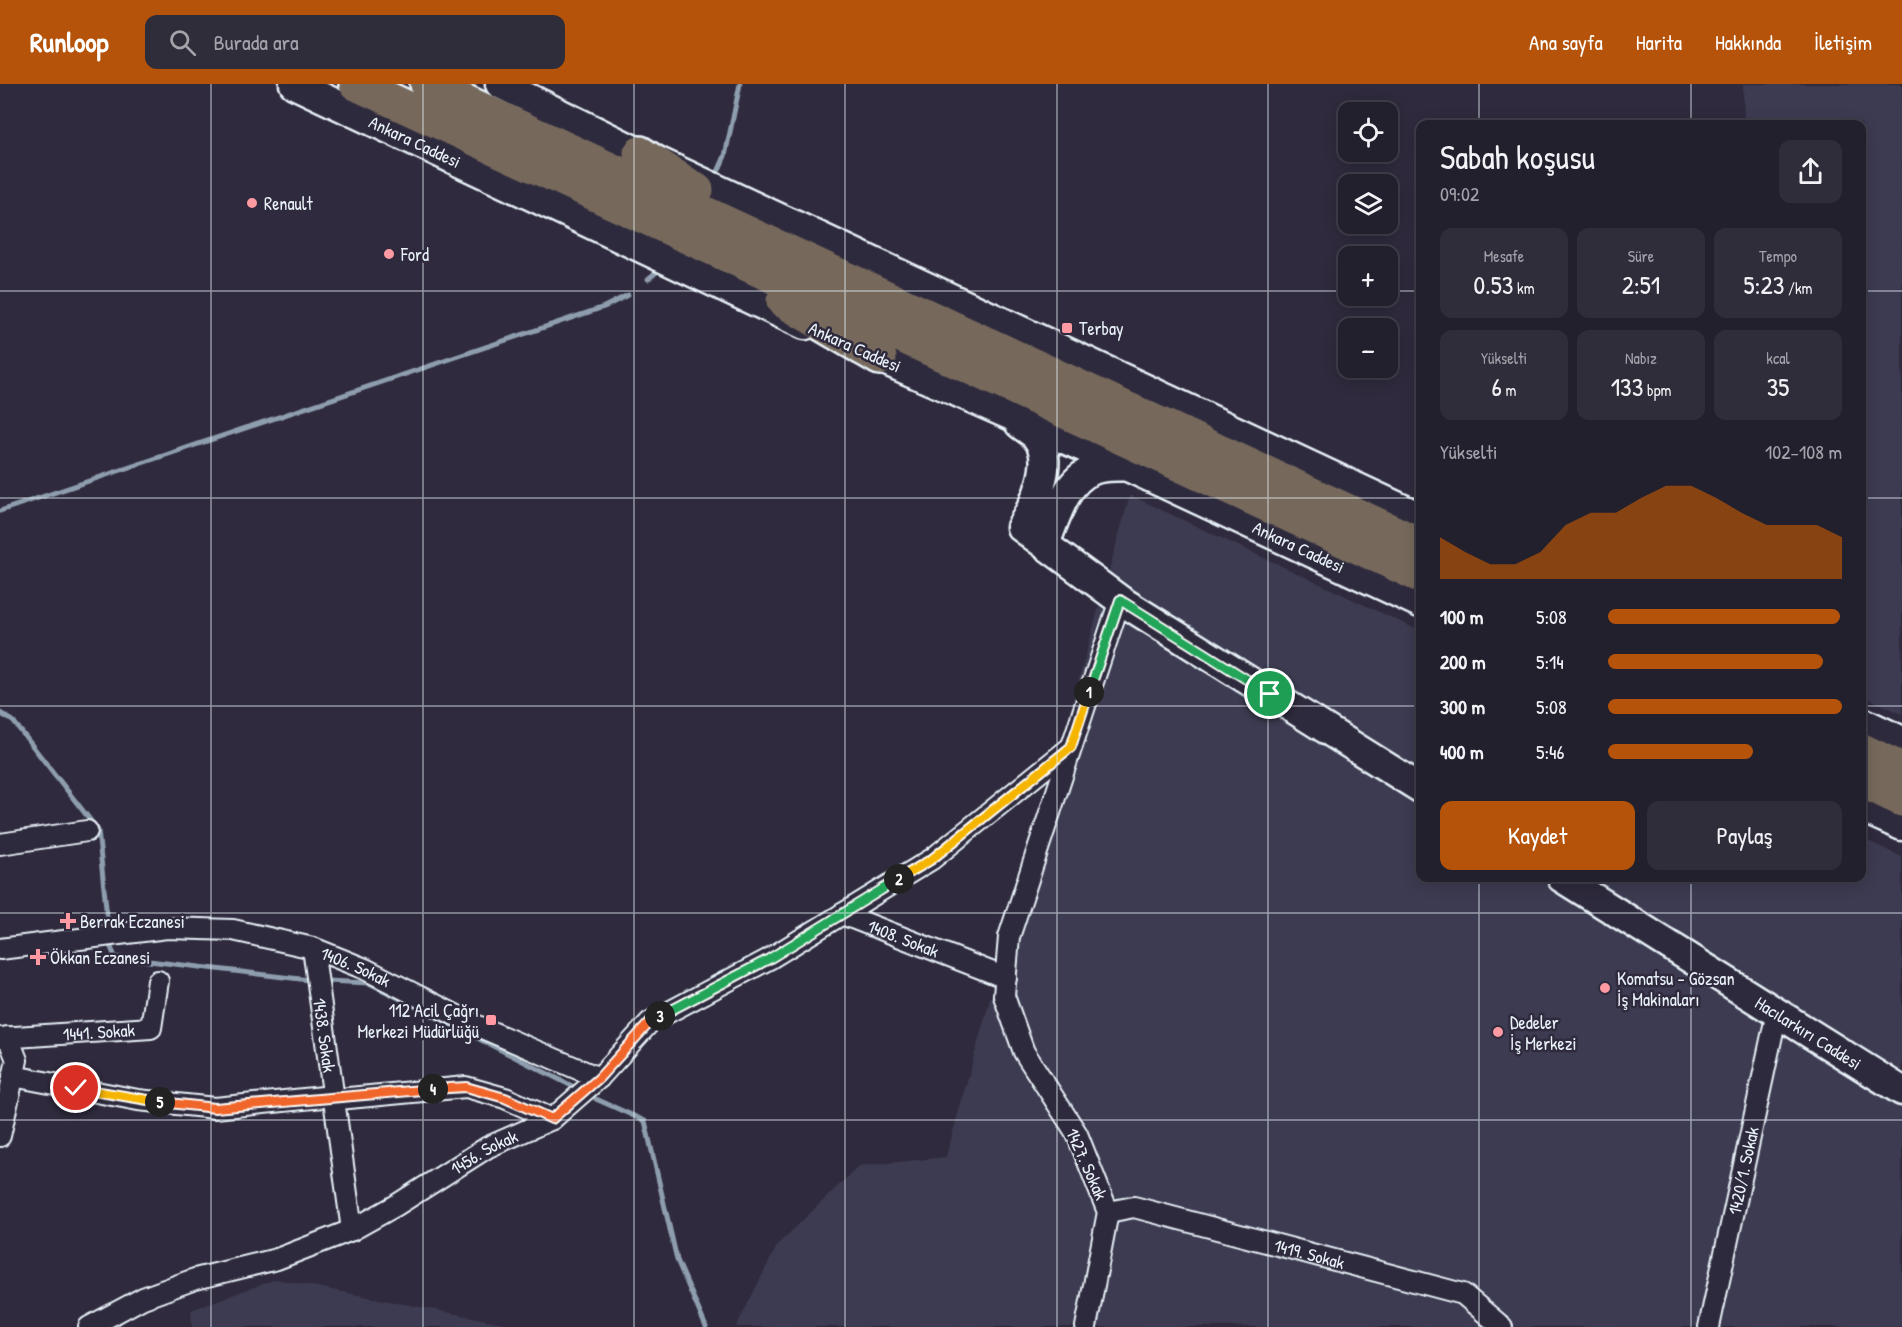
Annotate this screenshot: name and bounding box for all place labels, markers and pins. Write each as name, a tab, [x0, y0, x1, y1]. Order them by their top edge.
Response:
place label: Renault	[264, 191, 314, 216]
marker: Renault	[245, 196, 259, 210]
place label: Ford	[400, 242, 429, 267]
marker: Ford	[382, 247, 396, 261]
place label: Terbay	[1079, 316, 1124, 341]
marker: Terbay	[1060, 321, 1074, 335]
pin	[1244, 668, 1295, 719]
pin: 1	[1074, 677, 1104, 707]
pin: 2	[884, 864, 914, 894]
place label: Berrak Eczanesi	[80, 909, 185, 934]
marker: Berrak Eczanesi	[61, 914, 75, 928]
place label: Ökkan Eczanesi	[50, 945, 150, 970]
marker: Ökkan Eczanesi	[31, 950, 45, 964]
place label: Komatsu - Gözsan İş Makinaları	[1617, 966, 1735, 1012]
marker: Komatsu - Gözsan İş Makinaları	[1598, 981, 1612, 995]
place label: 112 Acil Çağrı Merkezi Müdürlüğü	[357, 998, 479, 1044]
pin: 3	[645, 1001, 675, 1031]
place label: Dedeler İş Merkezi	[1510, 1010, 1576, 1056]
marker: 112 Acil Çağrı Merkezi Müdürlüğü	[484, 1013, 498, 1027]
marker: Dedeler İş Merkezi	[1491, 1025, 1505, 1039]
pin	[50, 1062, 101, 1113]
pin: 4	[418, 1074, 448, 1104]
pin: 5	[145, 1087, 175, 1117]

